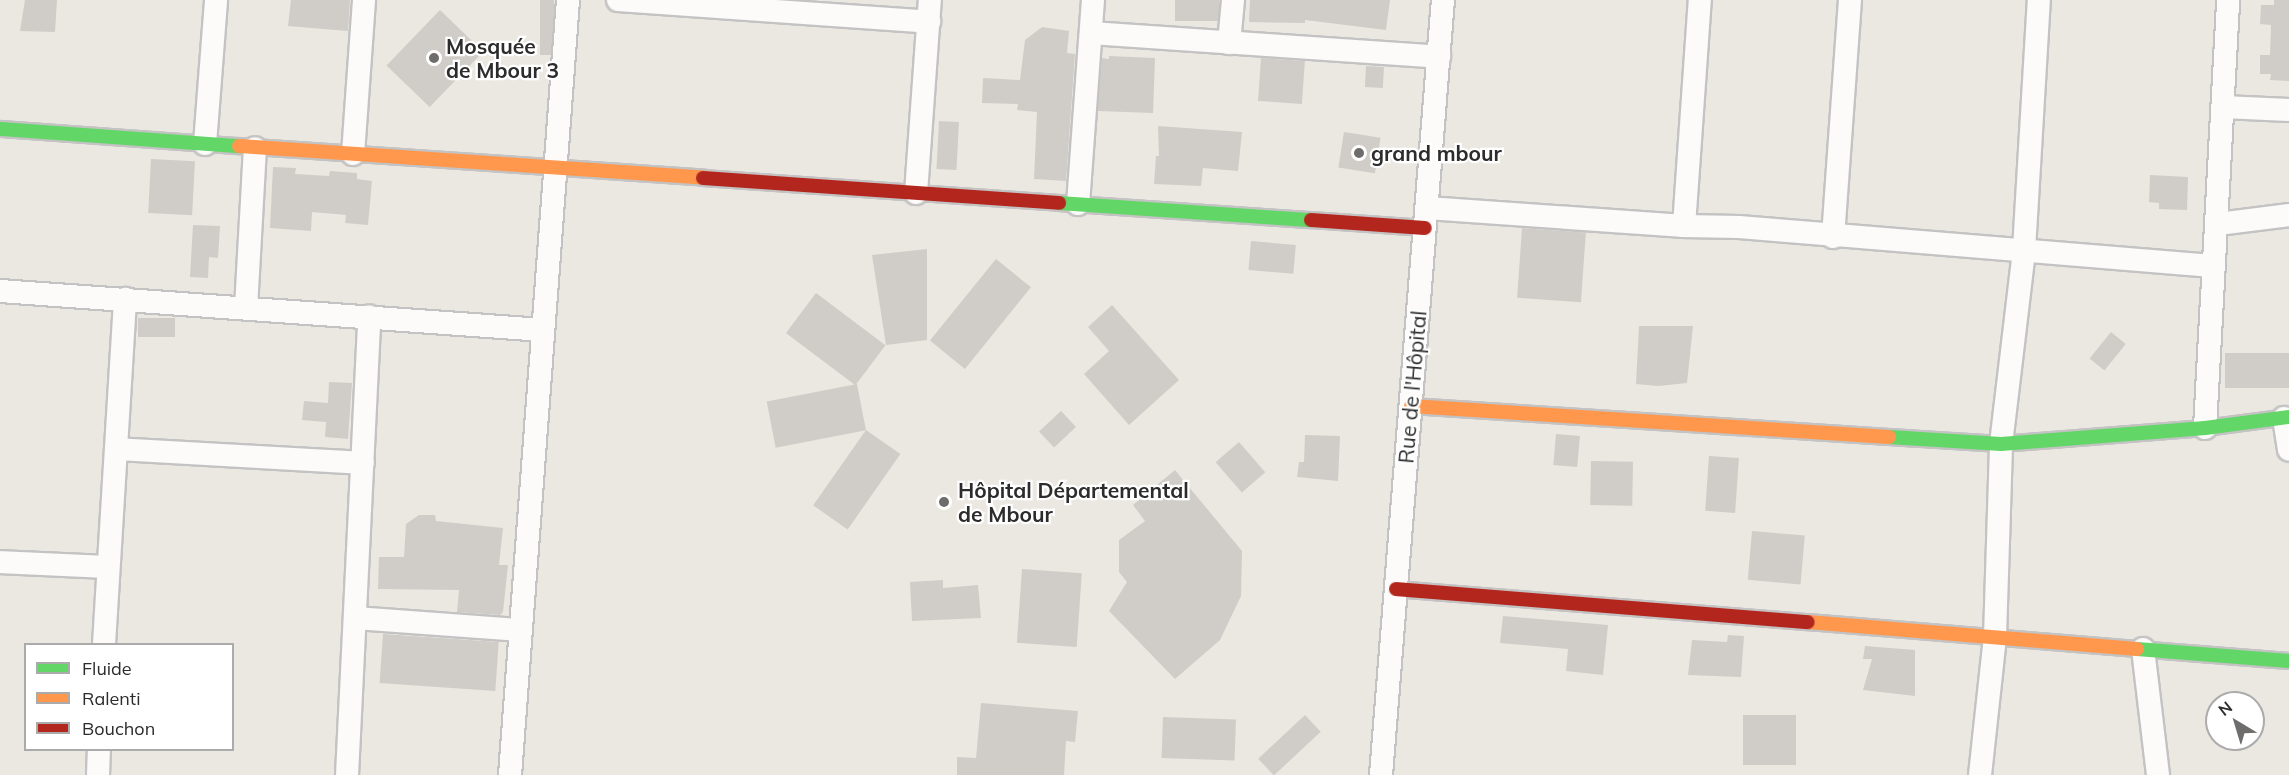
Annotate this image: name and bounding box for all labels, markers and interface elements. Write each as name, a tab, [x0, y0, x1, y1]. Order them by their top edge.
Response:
place label: Mosquée de Mbour 3	[446, 33, 559, 83]
marker: Mosquée de Mbour 3	[427, 51, 441, 65]
place label: grand mbour	[1371, 140, 1502, 166]
marker: grand mbour	[1352, 146, 1366, 160]
street label: Rue de l'Hôpital	[1393, 310, 1431, 464]
place label: Hôpital Départemental de Mbour	[958, 477, 1189, 527]
marker: Hôpital Départemental de Mbour	[935, 493, 953, 511]
legend	[24, 643, 234, 751]
text: Fluide	[82, 657, 132, 680]
text: Ralenti	[82, 687, 140, 710]
north arrow	[2205, 691, 2265, 751]
text: N	[2214, 697, 2236, 720]
text: Bouchon	[82, 717, 155, 740]

